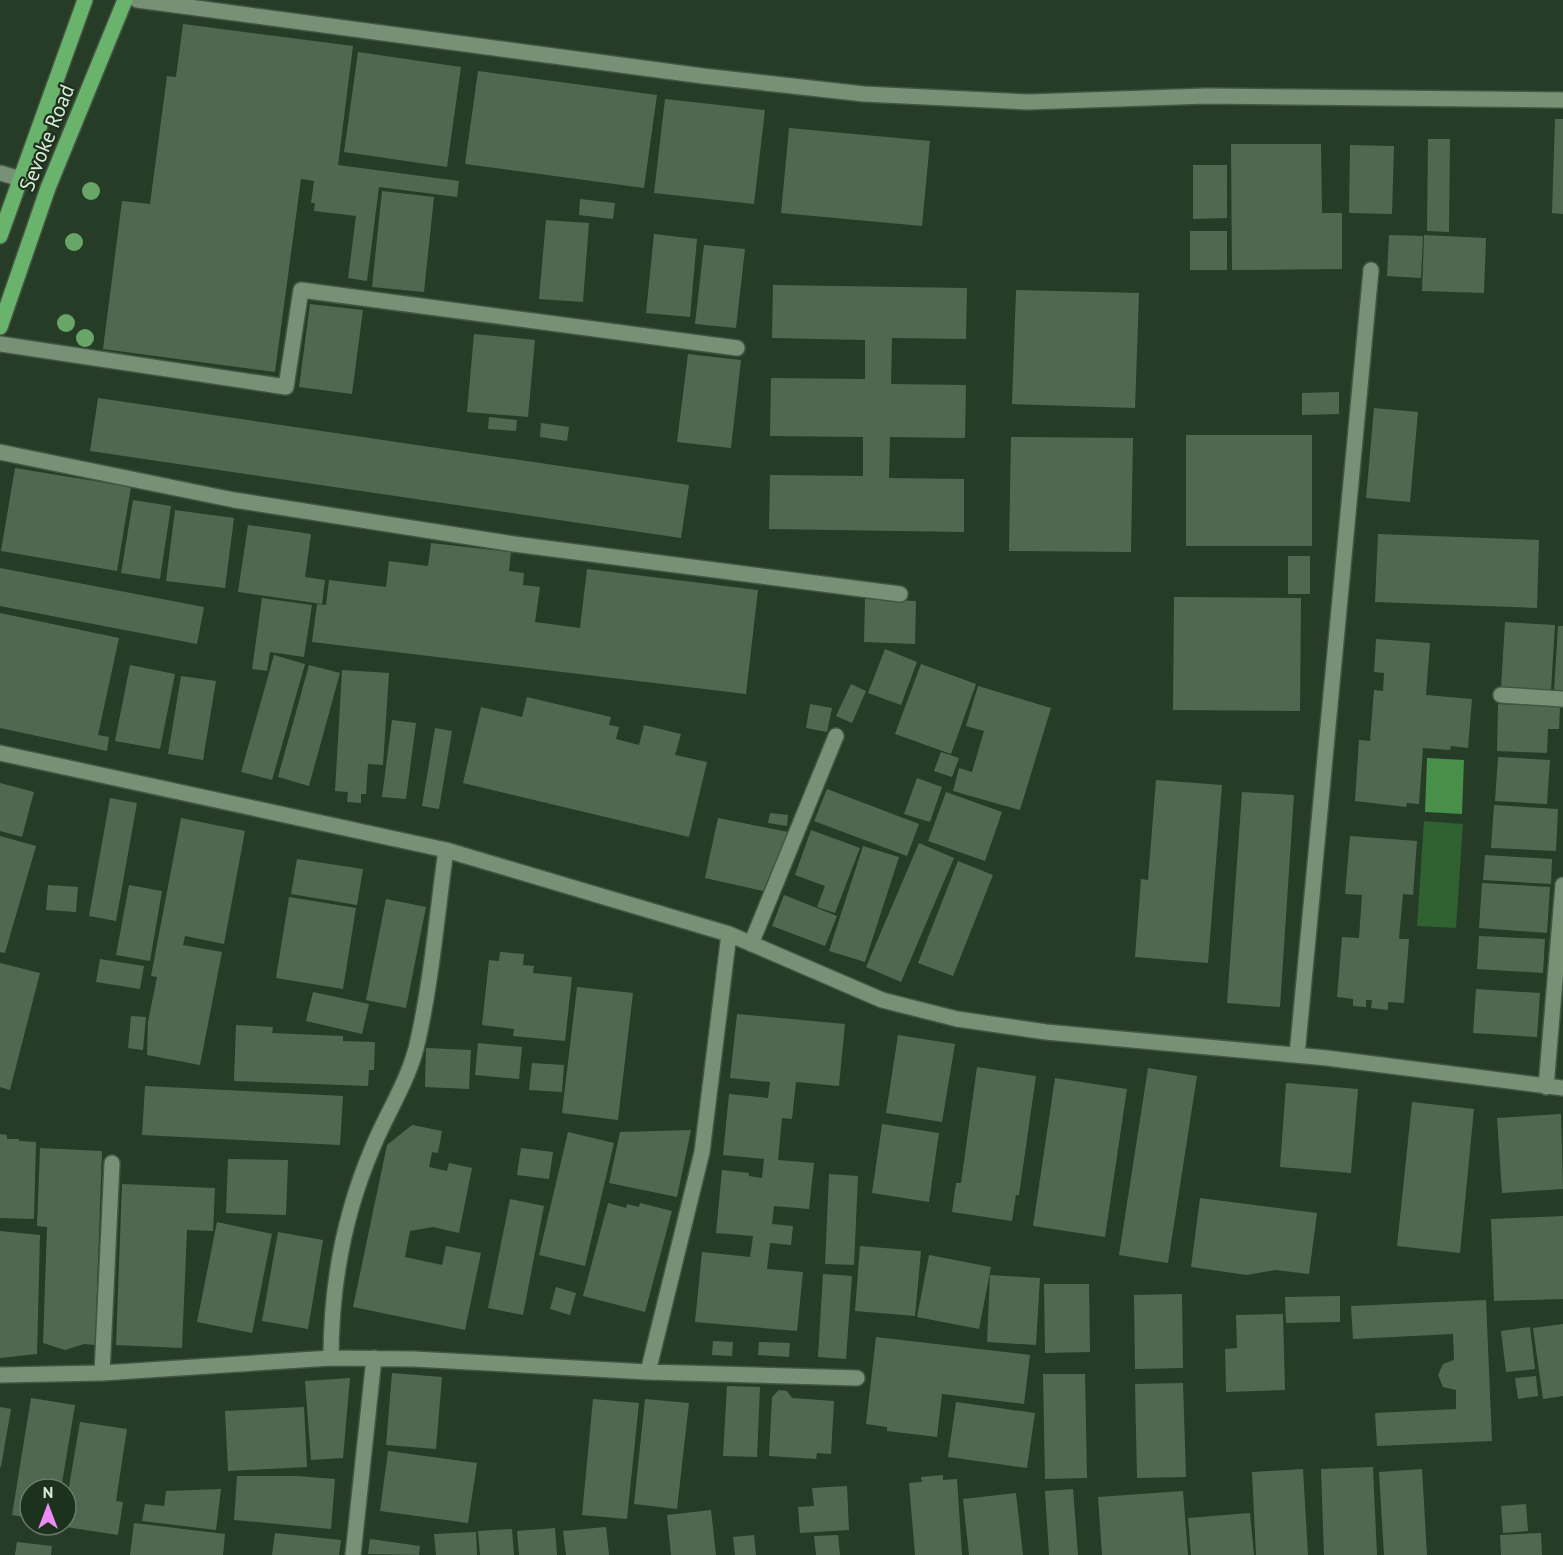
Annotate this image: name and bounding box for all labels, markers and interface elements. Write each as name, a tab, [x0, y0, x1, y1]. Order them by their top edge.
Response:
street label: Sevoke Road	[13, 80, 80, 195]
north arrow	[18, 1477, 78, 1537]
text: N	[43, 1482, 53, 1502]

